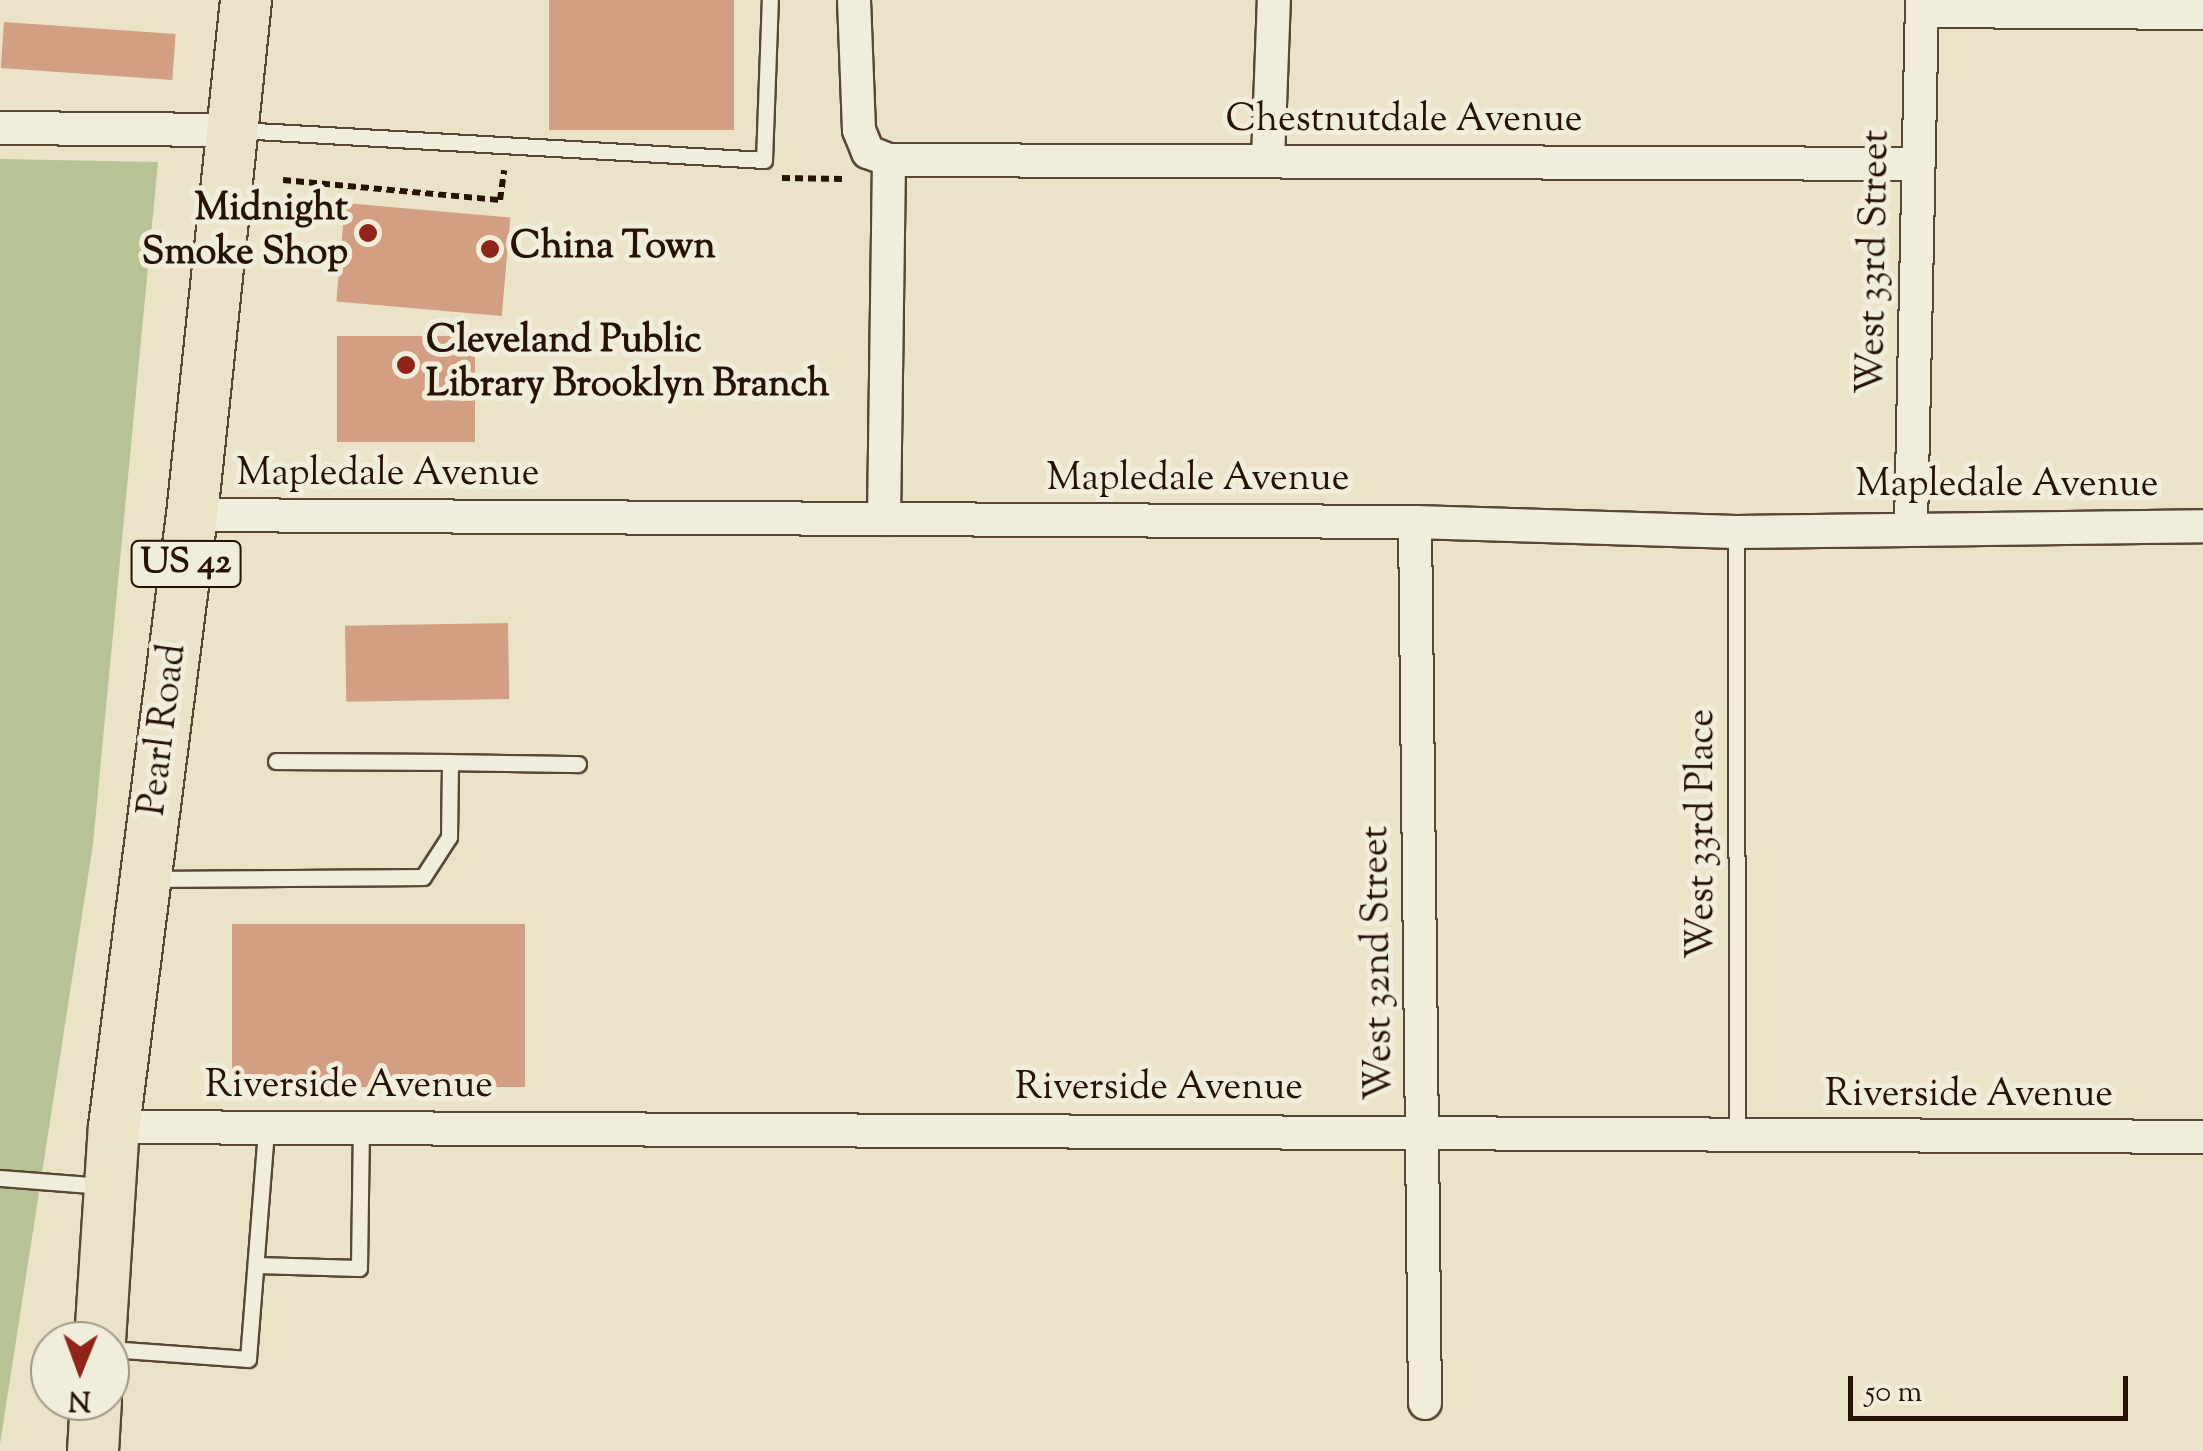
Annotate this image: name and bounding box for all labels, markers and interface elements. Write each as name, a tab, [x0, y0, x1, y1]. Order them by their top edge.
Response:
street label: Chestnutdale Avenue	[1225, 99, 1583, 145]
street label: West 33rd Street	[1851, 129, 1901, 395]
place label: Midnight Smoke Shop	[142, 188, 348, 278]
marker: Midnight Smoke Shop	[357, 222, 379, 244]
place label: China Town	[510, 226, 716, 272]
marker: China Town	[479, 238, 501, 260]
place label: Cleveland Public Library Brooklyn Branch	[426, 320, 830, 409]
marker: Cleveland Public Library Brooklyn Branch	[395, 354, 417, 376]
street label: Mapledale Avenue	[237, 453, 539, 499]
street label: Mapledale Avenue	[1047, 458, 1349, 504]
street label: Mapledale Avenue	[1856, 464, 2158, 510]
road number: US 42	[128, 534, 244, 594]
street label: Pearl Road	[132, 642, 198, 818]
street label: West 33rd Place	[1681, 709, 1727, 959]
street label: West 32nd Street	[1355, 825, 1405, 1101]
street label: Riverside Avenue	[205, 1065, 493, 1111]
street label: Riverside Avenue	[1015, 1067, 1303, 1113]
street label: Riverside Avenue	[1825, 1074, 2113, 1120]
north arrow	[30, 1321, 130, 1421]
scale bar	[1853, 1356, 2133, 1418]
text: 50 m	[1865, 1372, 1922, 1415]
text: N	[68, 1379, 91, 1419]

